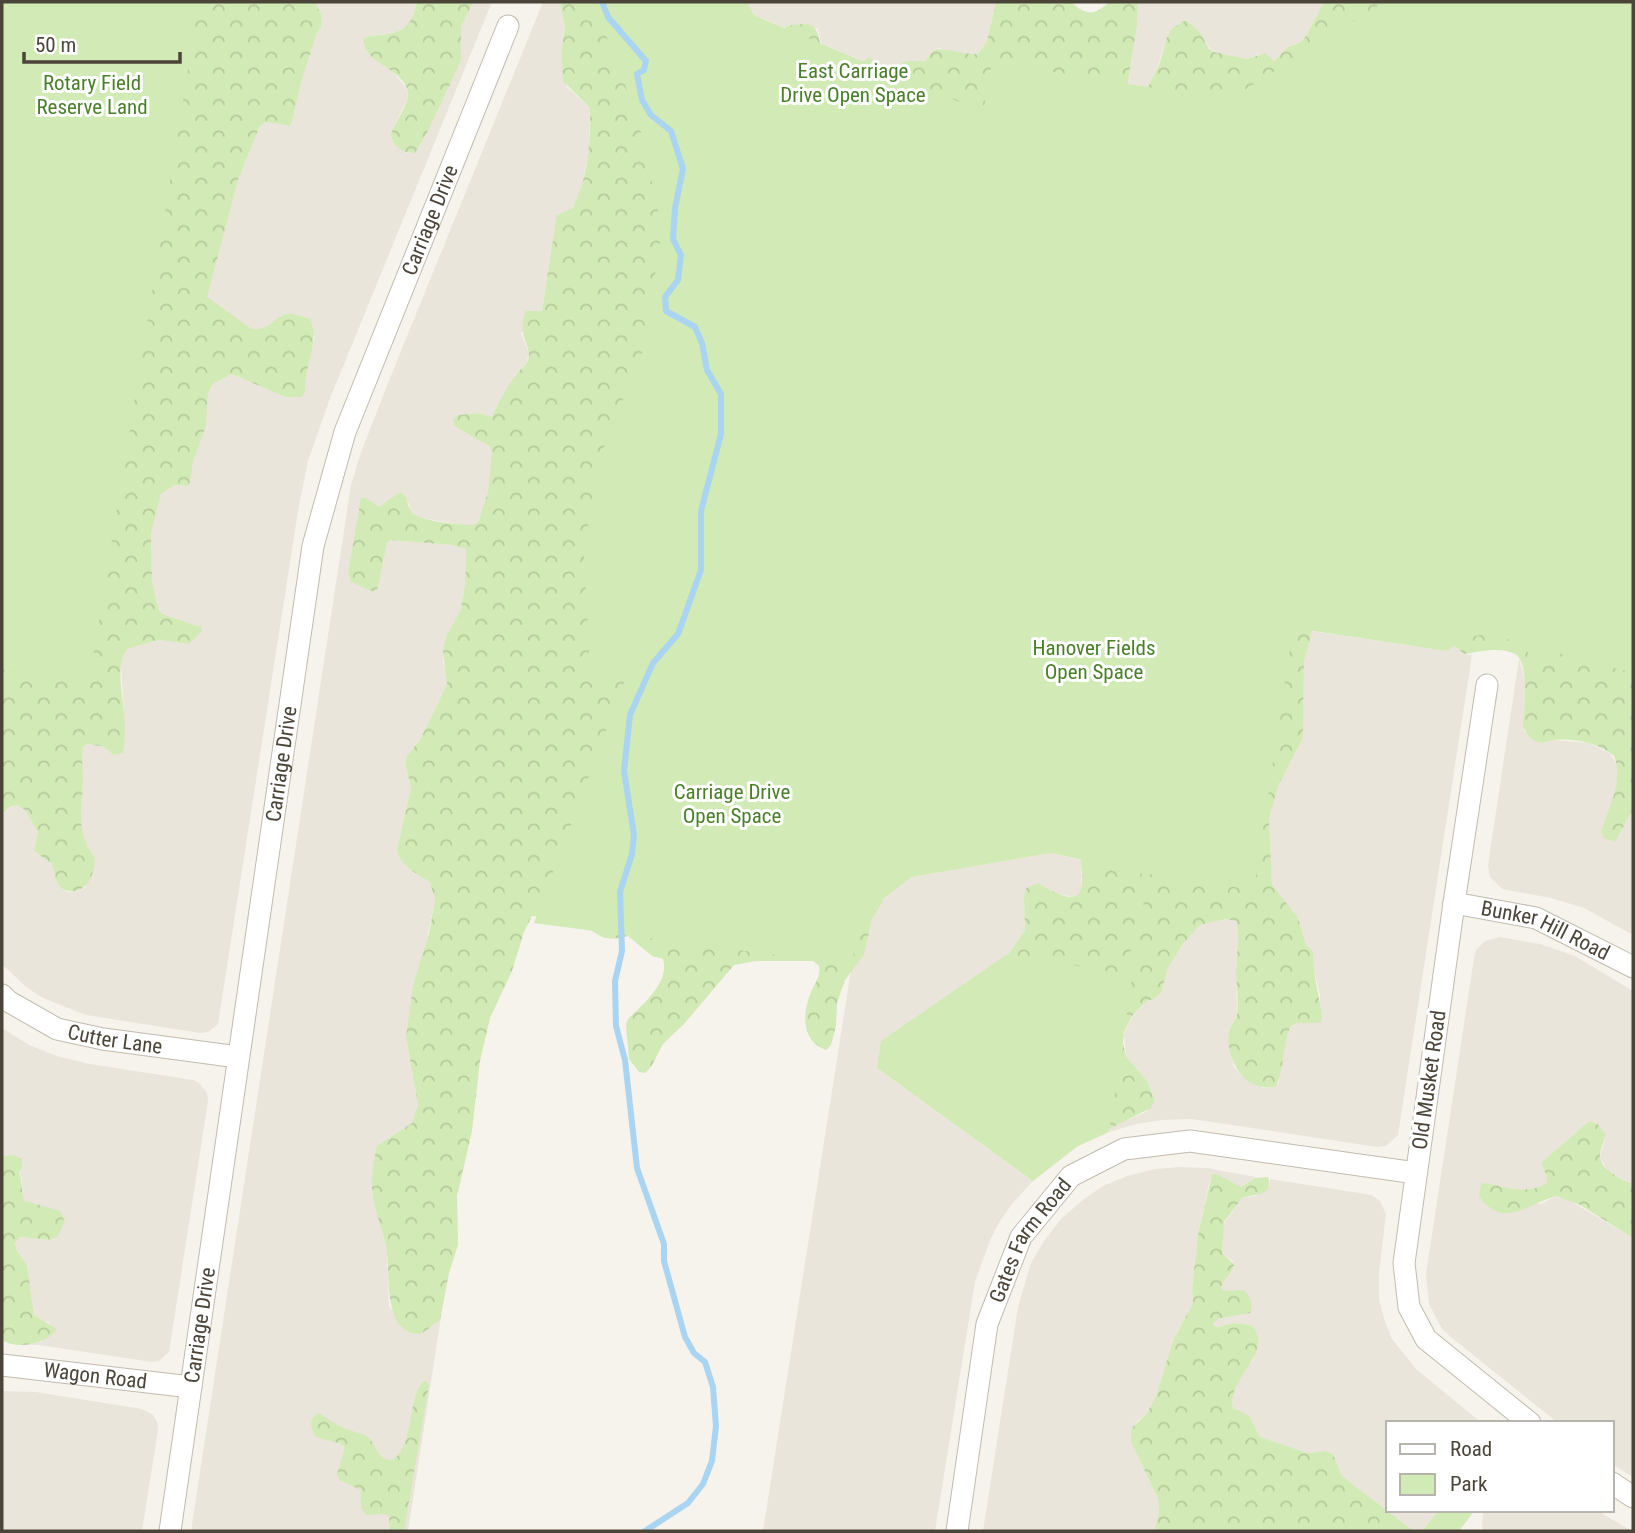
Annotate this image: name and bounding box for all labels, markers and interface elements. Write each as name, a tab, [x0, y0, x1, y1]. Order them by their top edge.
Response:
scale bar	[24, 21, 180, 65]
text: 50 m	[35, 33, 76, 57]
park label: East Carriage Drive Open Space	[780, 59, 926, 107]
park label: Rotary Field Reserve Land	[36, 71, 148, 119]
street label: Carriage Drive	[397, 161, 463, 279]
park label: Hanover Fields Open Space	[1032, 636, 1156, 684]
street label: Carriage Drive	[261, 704, 302, 823]
park label: Carriage Drive Open Space	[674, 780, 790, 828]
street label: Bunker Hill Road	[1479, 896, 1614, 965]
street label: Old Musket Road	[1407, 1009, 1451, 1151]
street label: Cutter Lane	[65, 1020, 164, 1059]
street label: Gates Farm Road	[984, 1173, 1076, 1306]
street label: Carriage Drive	[180, 1266, 220, 1385]
street label: Wagon Road	[42, 1358, 148, 1394]
legend	[1386, 1421, 1614, 1512]
text: Road	[1450, 1437, 1492, 1461]
text: Park	[1450, 1472, 1488, 1496]

